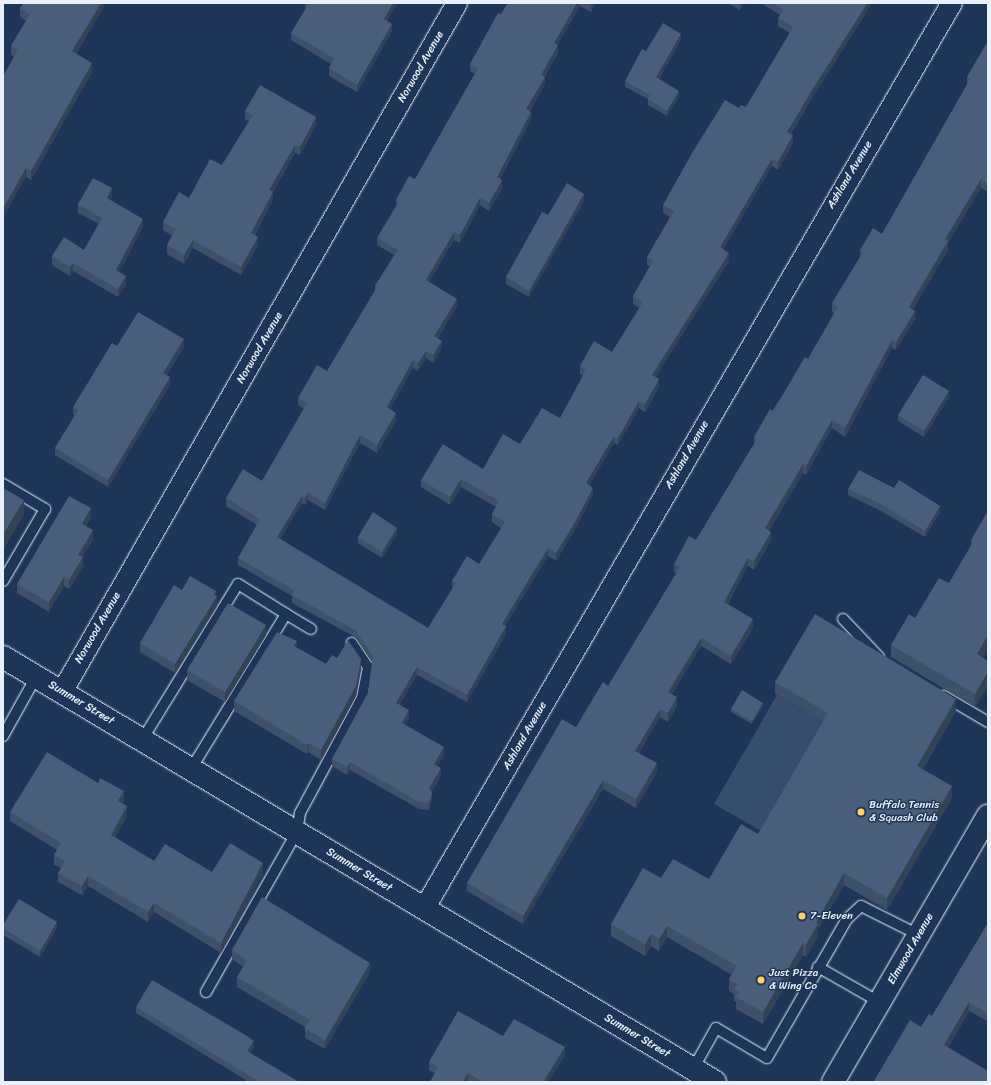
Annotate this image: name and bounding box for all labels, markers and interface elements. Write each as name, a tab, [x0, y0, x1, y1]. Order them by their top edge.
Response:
street label: Norwood Avenue	[395, 29, 447, 105]
street label: Ashland Avenue	[825, 139, 875, 211]
street label: Norwood Avenue	[234, 310, 286, 386]
street label: Ashland Avenue	[662, 419, 712, 491]
street label: Norwood Avenue	[72, 590, 124, 666]
street label: Summer Street	[46, 678, 116, 728]
street label: Ashland Avenue	[500, 700, 550, 772]
place label: Buffalo Tennis & Squash Club	[869, 799, 939, 825]
marker: Buffalo Tennis & Squash Club	[856, 807, 866, 817]
street label: Summer Street	[324, 845, 394, 895]
place label: 7-Eleven	[810, 909, 853, 923]
marker: 7-Eleven	[797, 911, 807, 921]
street label: Elmwood Avenue	[885, 911, 937, 987]
place label: Just Pizza & Wing Co	[769, 967, 818, 993]
marker: Just Pizza & Wing Co	[756, 975, 766, 985]
street label: Summer Street	[602, 1011, 672, 1061]

